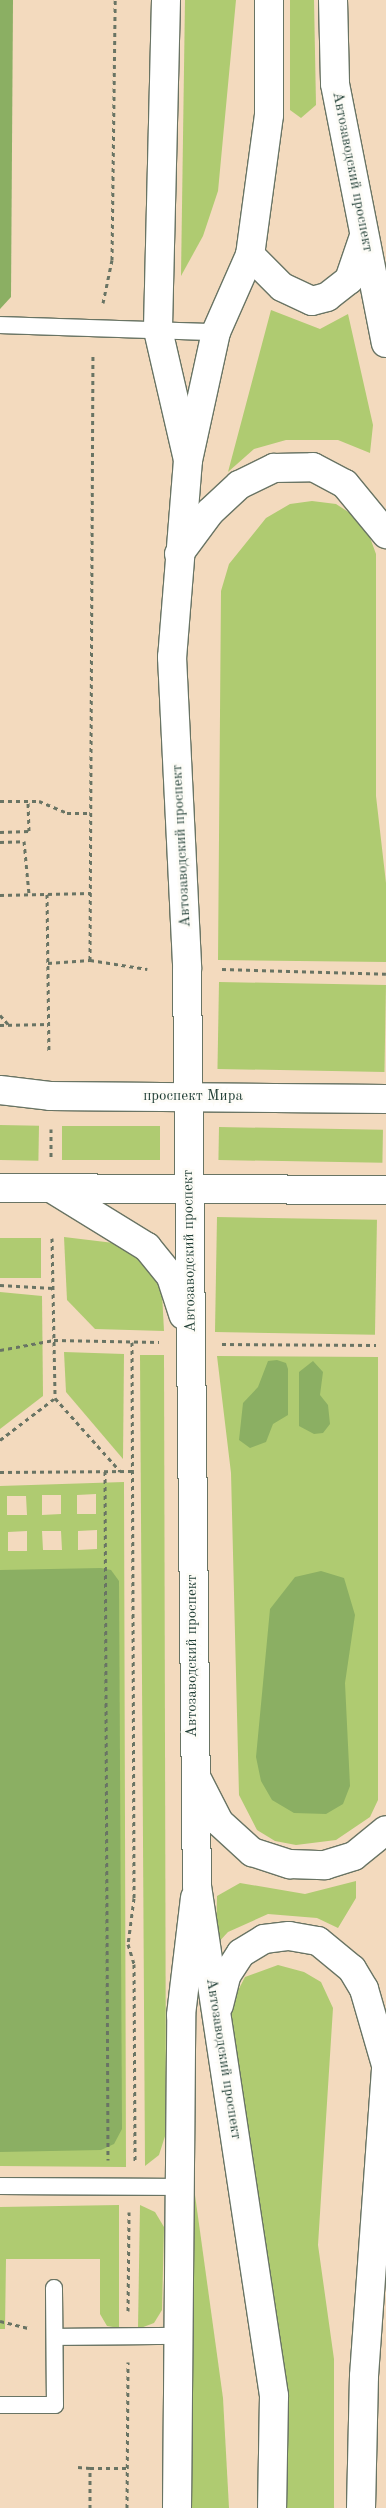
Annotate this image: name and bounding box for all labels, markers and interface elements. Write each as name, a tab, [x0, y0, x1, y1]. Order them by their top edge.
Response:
street label: Автозаводский проспект	[328, 90, 376, 254]
street label: Автозаводский проспект	[169, 764, 195, 928]
street label: проспект Мира	[143, 1088, 243, 1106]
street label: Автозаводский проспект	[180, 1169, 200, 1333]
street label: Автозаводский проспект	[184, 1575, 202, 1737]
street label: Автозаводский проспект	[201, 1977, 245, 2141]

